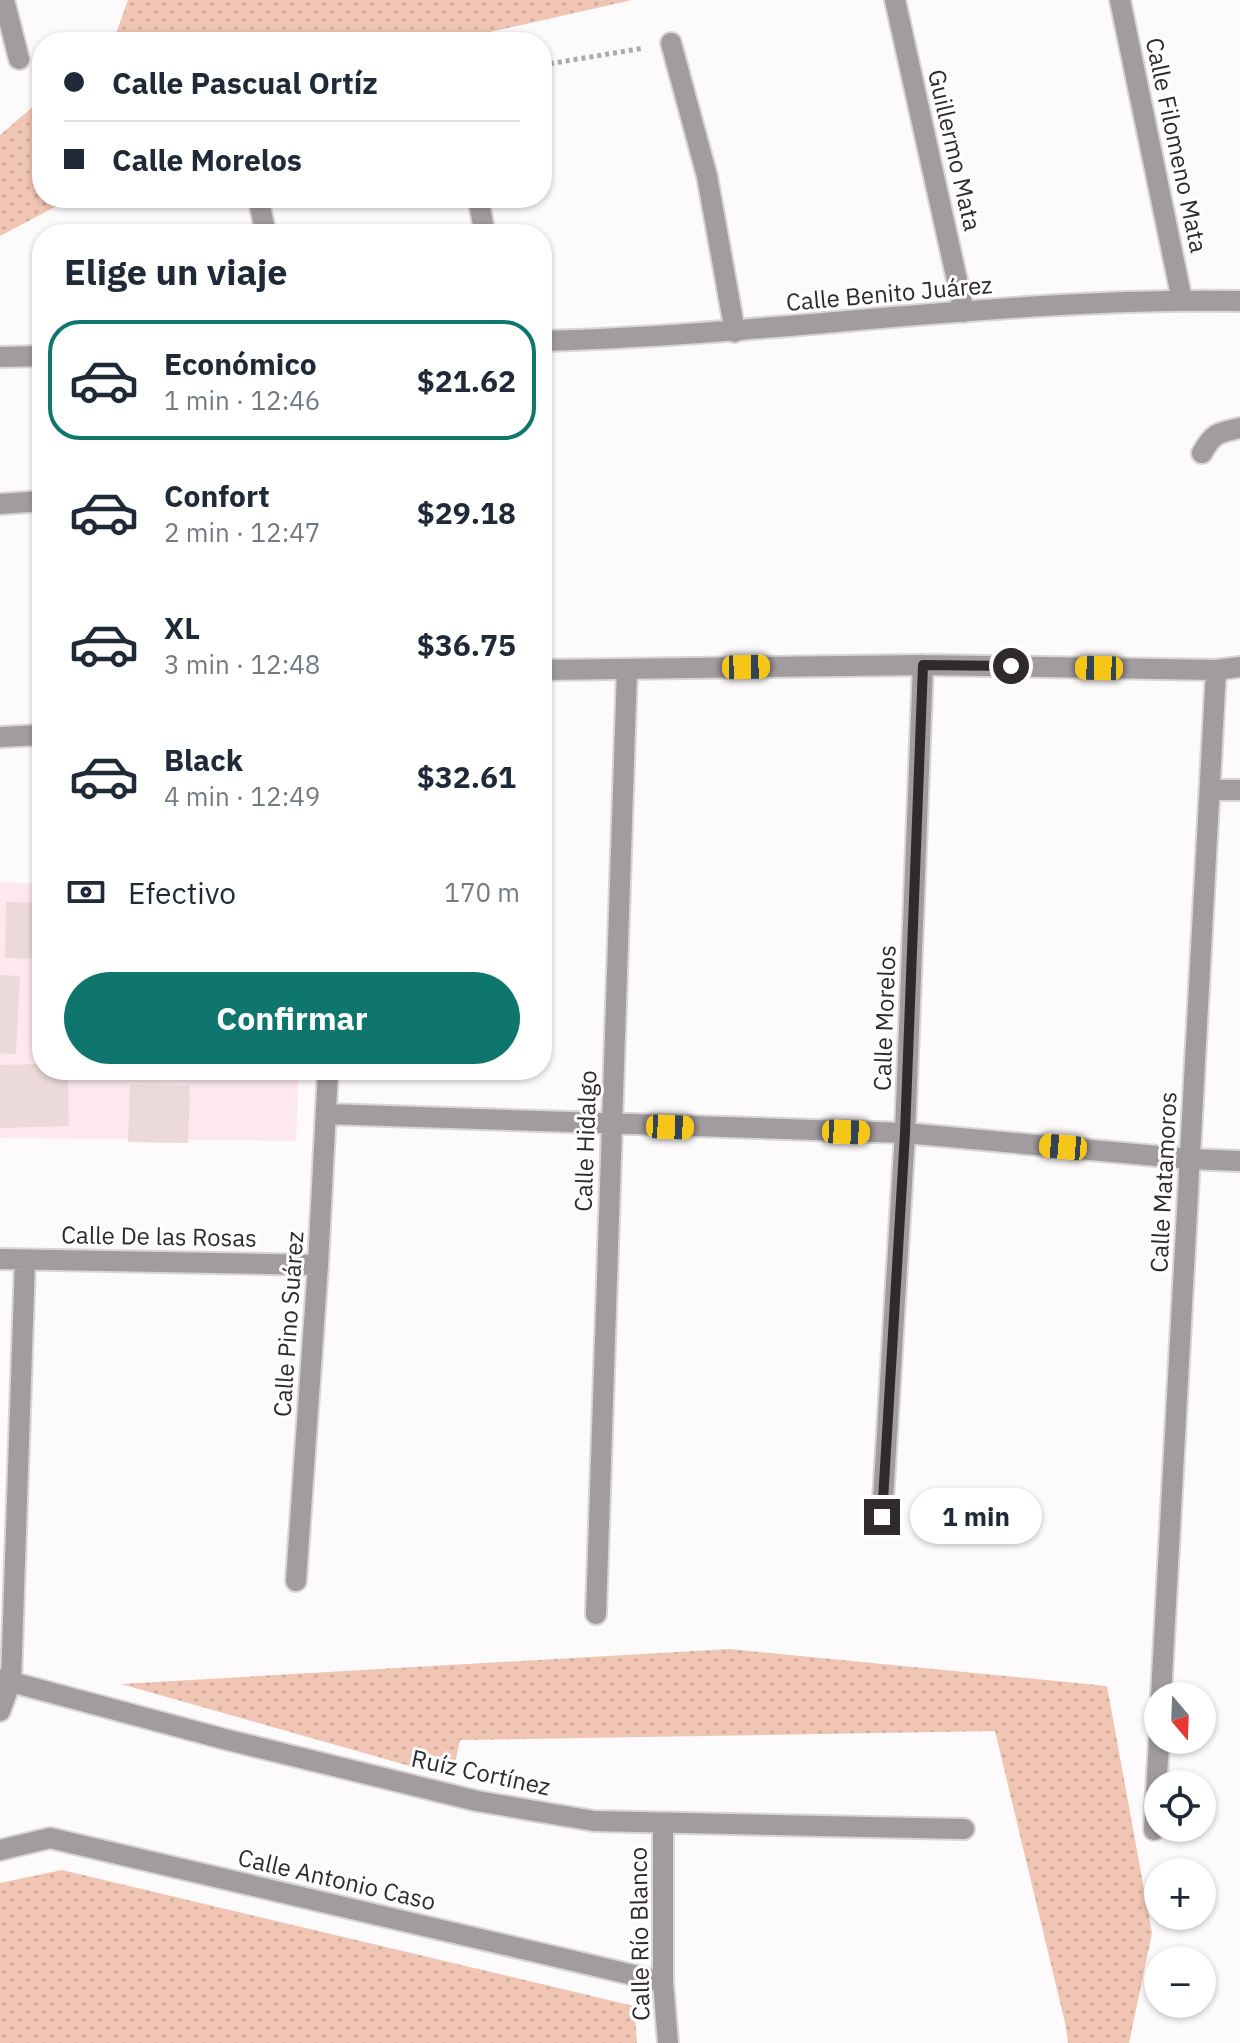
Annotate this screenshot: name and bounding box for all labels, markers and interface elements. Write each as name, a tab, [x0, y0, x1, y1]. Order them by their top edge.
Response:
street label: Calle Filomeno Mata	[1139, 34, 1215, 256]
text: Calle Pascual Ortíz	[112, 63, 378, 102]
street label: Guillermo Mata	[921, 66, 989, 234]
text: Calle Morelos	[112, 140, 302, 179]
text: Elige un viaje	[64, 248, 288, 295]
street label: Calle Benito Juárez	[785, 268, 993, 318]
icon: car	[68, 344, 140, 416]
text: Económico	[164, 344, 317, 383]
text: $21.62	[417, 361, 516, 400]
text: 1 min · 12:46	[164, 383, 320, 417]
icon: car	[68, 476, 140, 548]
text: Confort	[164, 476, 270, 515]
text: $29.18	[417, 493, 516, 532]
text: 2 min · 12:47	[164, 515, 320, 549]
icon: car	[68, 608, 140, 680]
text: XL	[164, 608, 200, 647]
text: $36.75	[417, 625, 516, 664]
text: 3 min · 12:48	[164, 647, 320, 681]
route start	[993, 648, 1029, 684]
car	[722, 655, 770, 679]
car	[1075, 656, 1123, 680]
icon: car	[68, 740, 140, 812]
text: Black	[164, 740, 243, 779]
text: $32.61	[417, 757, 516, 796]
text: 4 min · 12:49	[164, 779, 320, 813]
icon: cash	[64, 870, 108, 914]
text: Efectivo	[128, 873, 236, 912]
text: 170 m	[444, 875, 520, 909]
street label: Calle Morelos	[865, 945, 903, 1091]
button: Confirmar	[64, 972, 520, 1064]
street label: Calle Hidalgo	[567, 1070, 603, 1212]
street label: Calle Matamoros	[1142, 1091, 1184, 1273]
car	[646, 1114, 694, 1140]
car	[822, 1119, 870, 1145]
car	[1038, 1133, 1088, 1161]
street label: Calle De las Rosas	[61, 1218, 257, 1254]
street label: Calle Pino Suárez	[266, 1230, 310, 1418]
callout: 1 min	[910, 1489, 1042, 1545]
route end	[864, 1499, 900, 1535]
text: 1 min	[942, 1499, 1010, 1533]
north arrow	[1144, 1682, 1216, 1754]
map controls	[1144, 1682, 1216, 2018]
street label: Ruíz Cortínez	[409, 1742, 553, 1802]
button: locate	[1144, 1770, 1216, 1842]
street label: Calle Antonio Caso	[235, 1841, 439, 1917]
street label: Calle Río Blanco	[621, 1847, 657, 2021]
button: +	[1144, 1858, 1216, 1930]
button: −	[1144, 1946, 1216, 2018]

